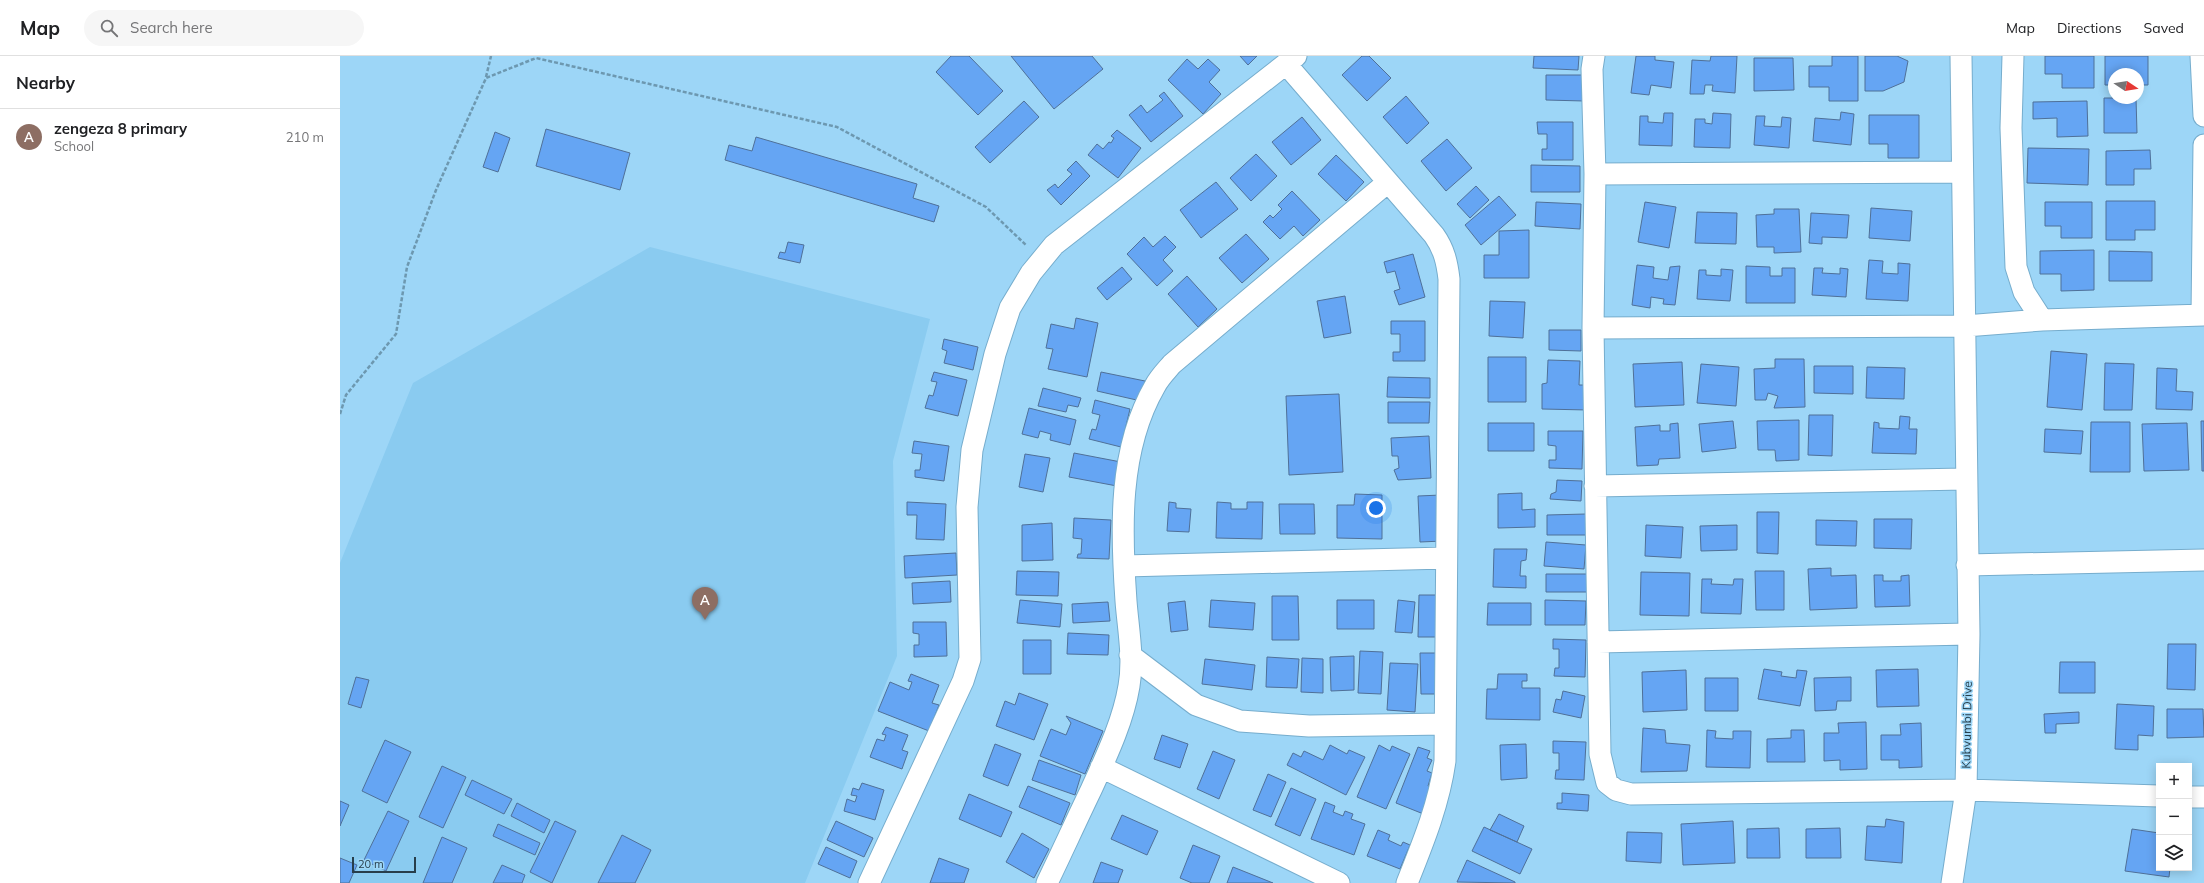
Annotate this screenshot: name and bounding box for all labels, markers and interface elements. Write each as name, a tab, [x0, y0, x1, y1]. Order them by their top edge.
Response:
search box	[84, 10, 364, 46]
text: Map	[20, 16, 60, 40]
icon: search	[98, 17, 120, 39]
text: Search here	[130, 18, 213, 37]
text: Map	[2006, 19, 2035, 37]
text: Directions	[2057, 19, 2122, 37]
text: Saved	[2144, 19, 2184, 37]
north arrow	[2108, 68, 2144, 104]
text: Nearby	[16, 72, 75, 93]
text: zengeza 8 primary	[54, 119, 187, 138]
text: A	[24, 129, 34, 145]
text: 210 m	[286, 129, 324, 145]
text: School	[54, 138, 94, 154]
your location	[1366, 498, 1386, 518]
pin: A	[692, 587, 718, 620]
street label: Kubvumbi Drive	[1958, 681, 1975, 769]
map controls	[2156, 763, 2192, 871]
button: +	[2156, 763, 2192, 799]
button: −	[2156, 799, 2192, 835]
button: layers	[2156, 835, 2192, 871]
scale bar	[352, 855, 416, 874]
text: 20 m	[358, 857, 384, 871]

